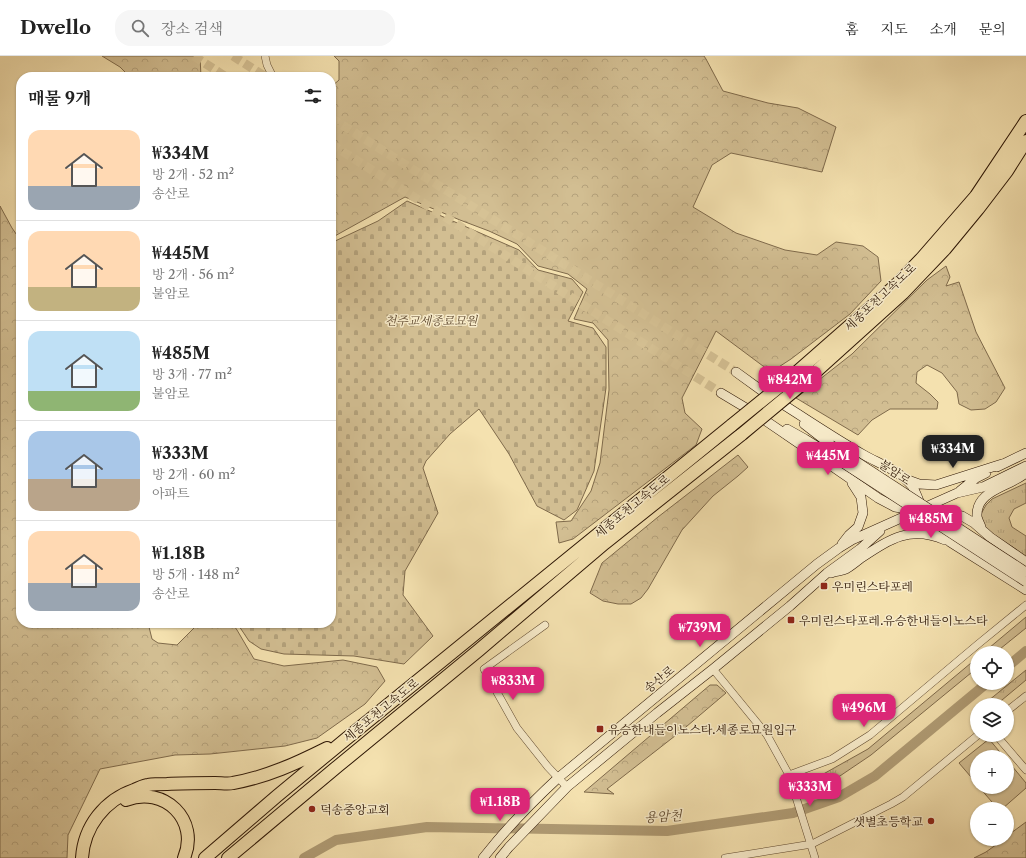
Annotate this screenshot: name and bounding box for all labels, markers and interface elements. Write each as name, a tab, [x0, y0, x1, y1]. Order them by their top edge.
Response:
search box	[115, 10, 395, 46]
text: Dwello	[20, 16, 91, 39]
icon: search	[129, 17, 151, 39]
text: 장소 검색	[161, 19, 223, 38]
text: 홈	[845, 20, 859, 38]
text: 지도	[881, 20, 908, 38]
text: 소개	[930, 20, 957, 38]
text: 문의	[979, 20, 1006, 38]
icon: filters	[302, 85, 324, 107]
text: 매물 9개	[28, 88, 92, 108]
text: ₩334M	[152, 143, 209, 163]
icon: home	[60, 146, 108, 194]
text: 방 2개 · 52 m²	[152, 166, 234, 182]
text: 송산로	[152, 185, 190, 201]
text: ₩445M	[152, 243, 210, 263]
icon: home	[60, 247, 108, 295]
street label: 세종포천고속도로	[841, 260, 919, 334]
text: 방 2개 · 56 m²	[152, 266, 234, 282]
text: 불암로	[152, 285, 190, 301]
park label: 천주교세종료묘원	[385, 313, 479, 328]
text: ₩485M	[152, 343, 210, 363]
icon: home	[60, 347, 108, 395]
text: 방 3개 · 77 m²	[152, 366, 232, 382]
pin: ₩842M	[762, 366, 818, 400]
text: ₩842M	[768, 371, 812, 387]
text: 불암로	[152, 385, 190, 401]
pin: ₩334M	[925, 435, 981, 469]
text: ₩334M	[931, 440, 975, 456]
pin: ₩445M	[800, 442, 856, 476]
text: ₩333M	[152, 443, 209, 463]
icon: home	[60, 447, 108, 495]
text: ₩445M	[806, 447, 850, 463]
street label: 불암로	[876, 456, 914, 488]
text: 방 2개 · 60 m²	[152, 466, 235, 482]
street label: 세종포천고속도로	[591, 471, 673, 541]
text: 아파트	[152, 485, 190, 501]
pin: ₩485M	[903, 505, 959, 539]
text: ₩485M	[909, 510, 953, 526]
text: ₩1.18B	[152, 543, 205, 563]
icon: home	[60, 547, 108, 595]
text: 방 5개 · 148 m²	[152, 566, 240, 582]
place label: 우미린스타포레	[832, 579, 913, 594]
marker: 우미린스타포레	[819, 581, 829, 591]
text: 송산로	[152, 585, 190, 601]
place label: 우미린스타포레.유승한내들이노스타	[799, 613, 988, 628]
pin: ₩739M	[672, 614, 728, 648]
marker: 우미린스타포레.유승한내들이노스타	[786, 615, 796, 625]
text: ₩739M	[678, 619, 722, 635]
map controls	[970, 646, 1014, 846]
button: locate	[970, 646, 1014, 690]
street label: 송산로	[641, 662, 678, 696]
pin: ₩833M	[485, 667, 541, 701]
text: ₩833M	[491, 672, 535, 688]
street label: 세종포천고속도로	[340, 675, 422, 745]
pin: ₩496M	[836, 694, 892, 728]
button: layers	[970, 698, 1014, 742]
text: ₩496M	[842, 699, 886, 715]
place label: 유승한내들이노스타.세종로묘원입구	[608, 722, 797, 737]
marker: 유승한내들이노스타.세종로묘원입구	[595, 724, 605, 734]
button: +	[970, 750, 1014, 794]
pin: ₩333M	[782, 773, 838, 807]
text: ₩333M	[788, 778, 832, 794]
pin: ₩1.18B	[467, 788, 533, 822]
text: ₩1.18B	[480, 793, 520, 809]
place label: 덕송중앙교회	[320, 802, 390, 817]
button: −	[970, 802, 1014, 846]
marker: 덕송중앙교회	[307, 804, 317, 814]
water label: 용암천	[644, 807, 684, 825]
place label: 샛별초등학교	[853, 814, 923, 829]
marker: 샛별초등학교	[926, 816, 936, 826]

